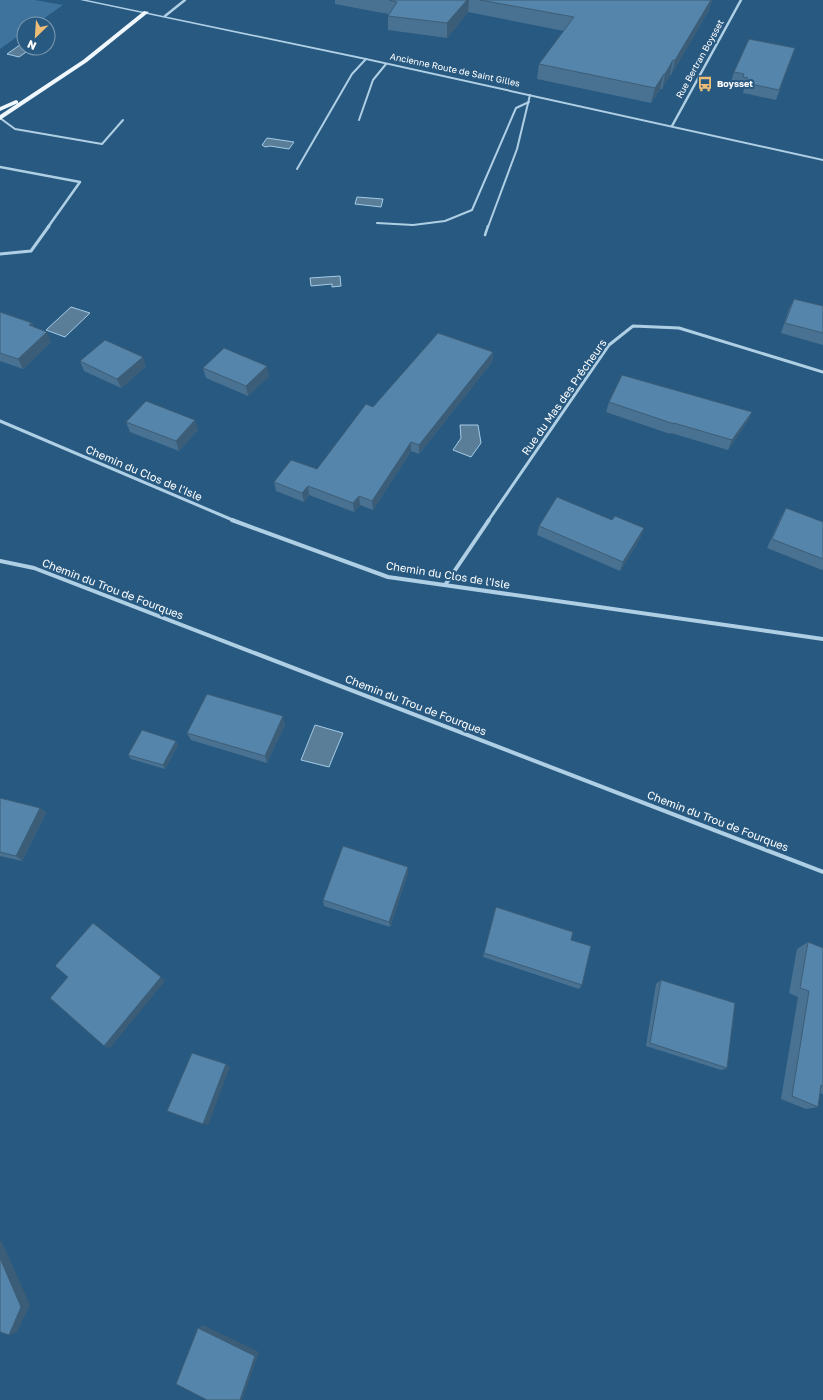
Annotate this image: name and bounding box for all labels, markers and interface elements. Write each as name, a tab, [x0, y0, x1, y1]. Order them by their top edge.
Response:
north arrow	[16, 16, 56, 56]
street label: Rue Bertran Boysset	[673, 17, 726, 100]
text: N	[25, 38, 38, 53]
street label: Ancienne Route de Saint Gilles	[389, 50, 521, 89]
bus stop icon: Boysset	[696, 75, 714, 93]
place label: Boysset	[717, 78, 753, 89]
street label: Rue du Mas des Prêcheurs	[518, 336, 609, 457]
street label: Chemin du Clos de l'Isle	[84, 442, 205, 503]
street label: Chemin du Trou de Fourques	[41, 556, 186, 622]
street label: Chemin du Clos de l'Isle	[385, 558, 511, 591]
street label: Chemin du Trou de Fourques	[344, 672, 489, 738]
street label: Chemin du Trou de Fourques	[646, 788, 791, 854]

